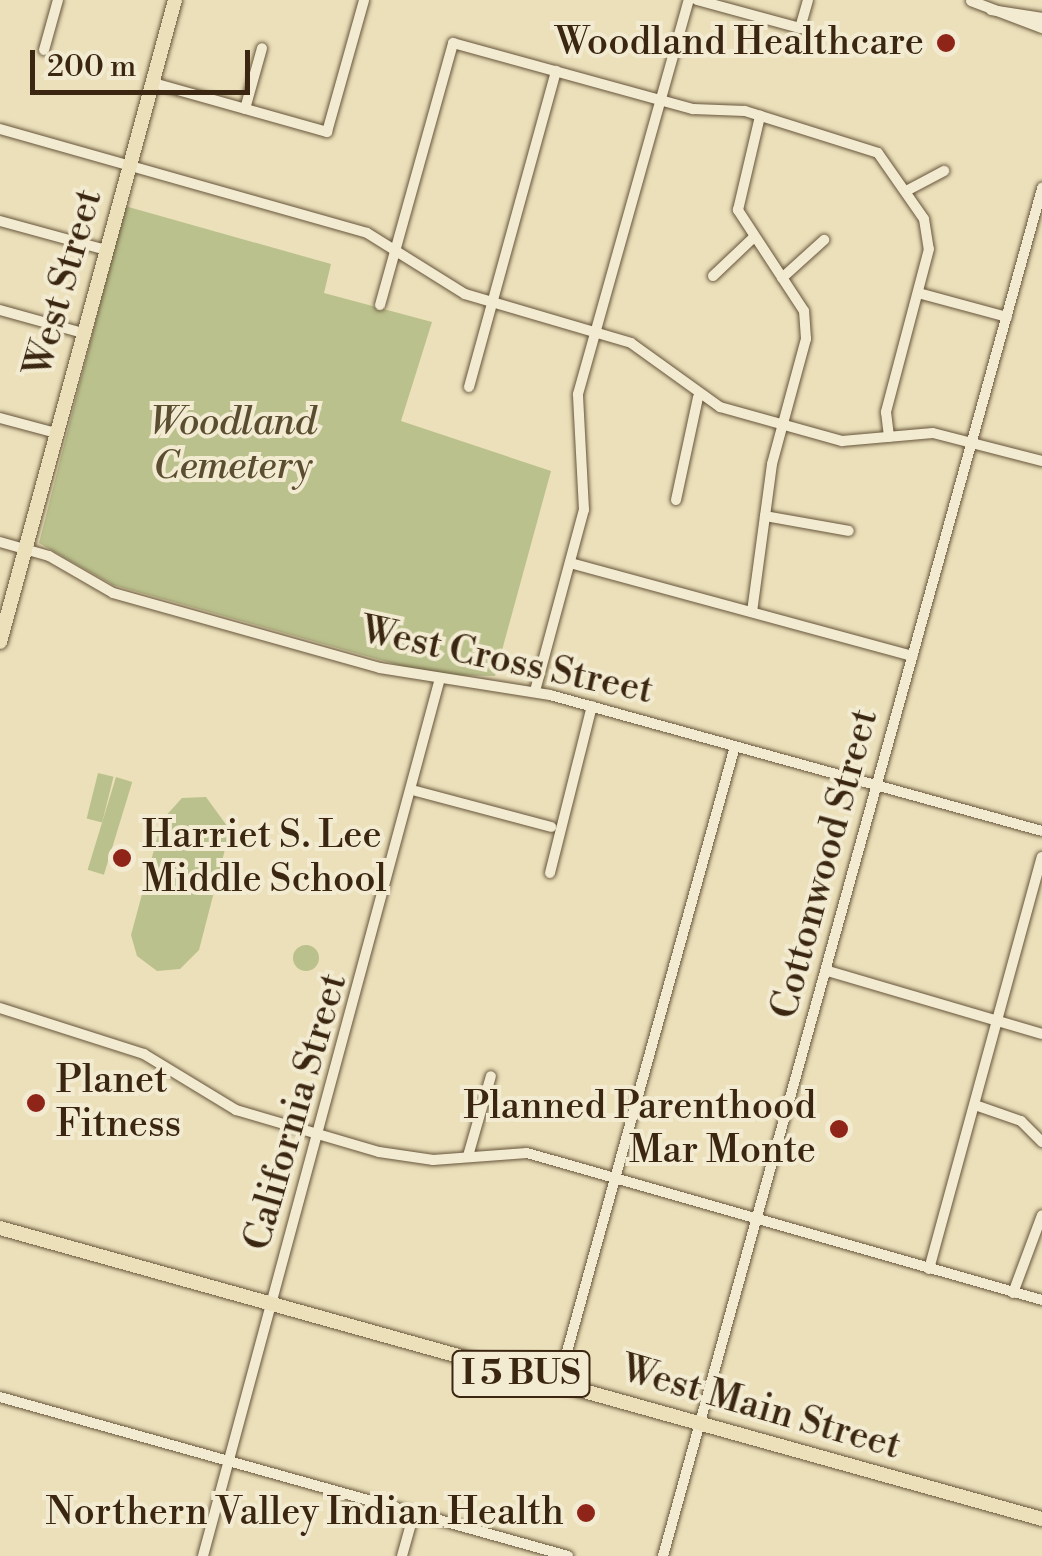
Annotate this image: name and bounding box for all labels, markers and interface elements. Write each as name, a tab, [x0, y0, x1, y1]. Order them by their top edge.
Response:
place label: Woodland Healthcare	[555, 20, 924, 66]
scale bar	[35, 30, 255, 92]
marker: Woodland Healthcare	[933, 30, 959, 56]
text: 200 m	[47, 48, 136, 86]
street label: West Street	[16, 184, 112, 382]
park label: Woodland Cemetery	[150, 400, 316, 489]
street label: West Cross Street	[357, 608, 657, 714]
street label: Cottonwood Street	[762, 704, 888, 1024]
place label: Harriet S. Lee Middle School	[142, 813, 387, 902]
marker: Harriet S. Lee Middle School	[111, 847, 133, 869]
street label: California Street	[235, 968, 357, 1256]
place label: Planet Fitness	[56, 1058, 181, 1148]
place label: Planned Parenthood Mar Monte	[464, 1084, 816, 1174]
marker: Planet Fitness	[25, 1092, 47, 1114]
marker: Planned Parenthood Mar Monte	[826, 1116, 852, 1142]
road number: I 5 BUS	[451, 1344, 591, 1404]
street label: West Main Street	[616, 1346, 906, 1470]
place label: Northern Valley Indian Health	[46, 1490, 564, 1536]
marker: Northern Valley Indian Health	[573, 1500, 599, 1526]

